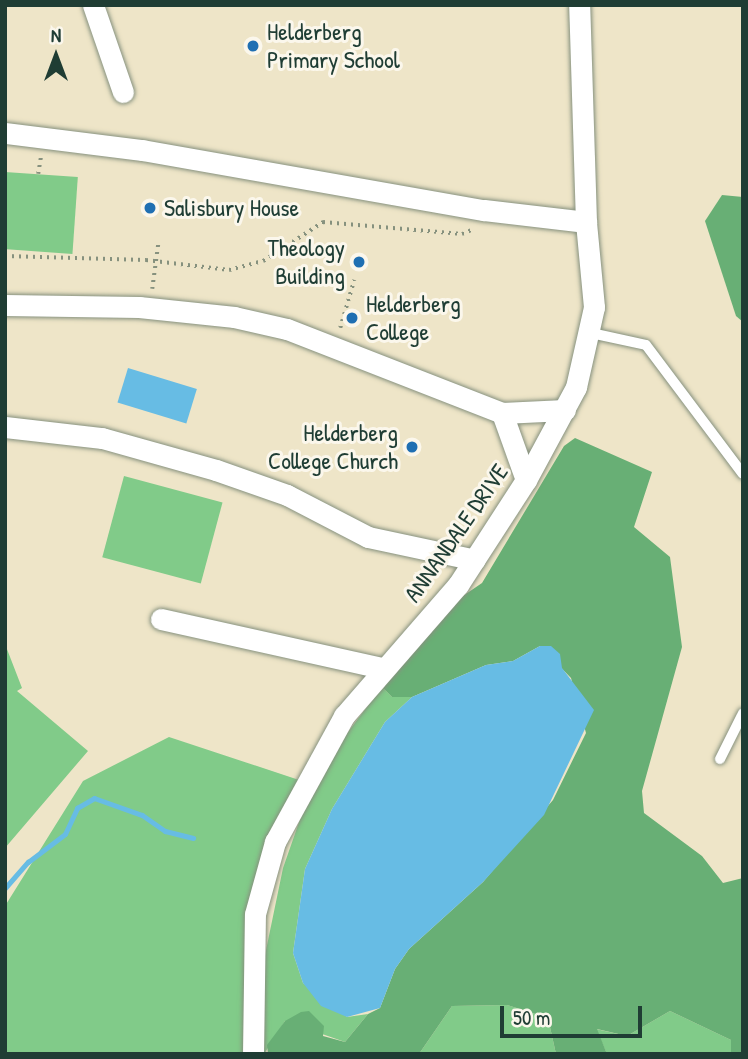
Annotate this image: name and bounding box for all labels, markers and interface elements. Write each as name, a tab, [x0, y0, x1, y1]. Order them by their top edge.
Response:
place label: Helderberg Primary School	[267, 18, 400, 74]
north arrow	[21, 21, 91, 91]
text: N	[51, 22, 61, 48]
marker: Helderberg Primary School	[245, 38, 261, 54]
place label: Salisbury House	[164, 194, 299, 222]
marker: Salisbury House	[142, 200, 158, 216]
place label: Theology Building	[268, 234, 345, 290]
marker: Theology Building	[351, 254, 367, 270]
place label: Helderberg College	[366, 290, 461, 346]
marker: Helderberg College	[344, 310, 360, 326]
place label: Helderberg College Church	[268, 419, 398, 475]
marker: Helderberg College Church	[404, 439, 420, 455]
street label: ANNANDALE DRIVE	[398, 458, 514, 608]
scale bar	[503, 992, 645, 1036]
text: 50 m	[513, 1003, 550, 1032]

